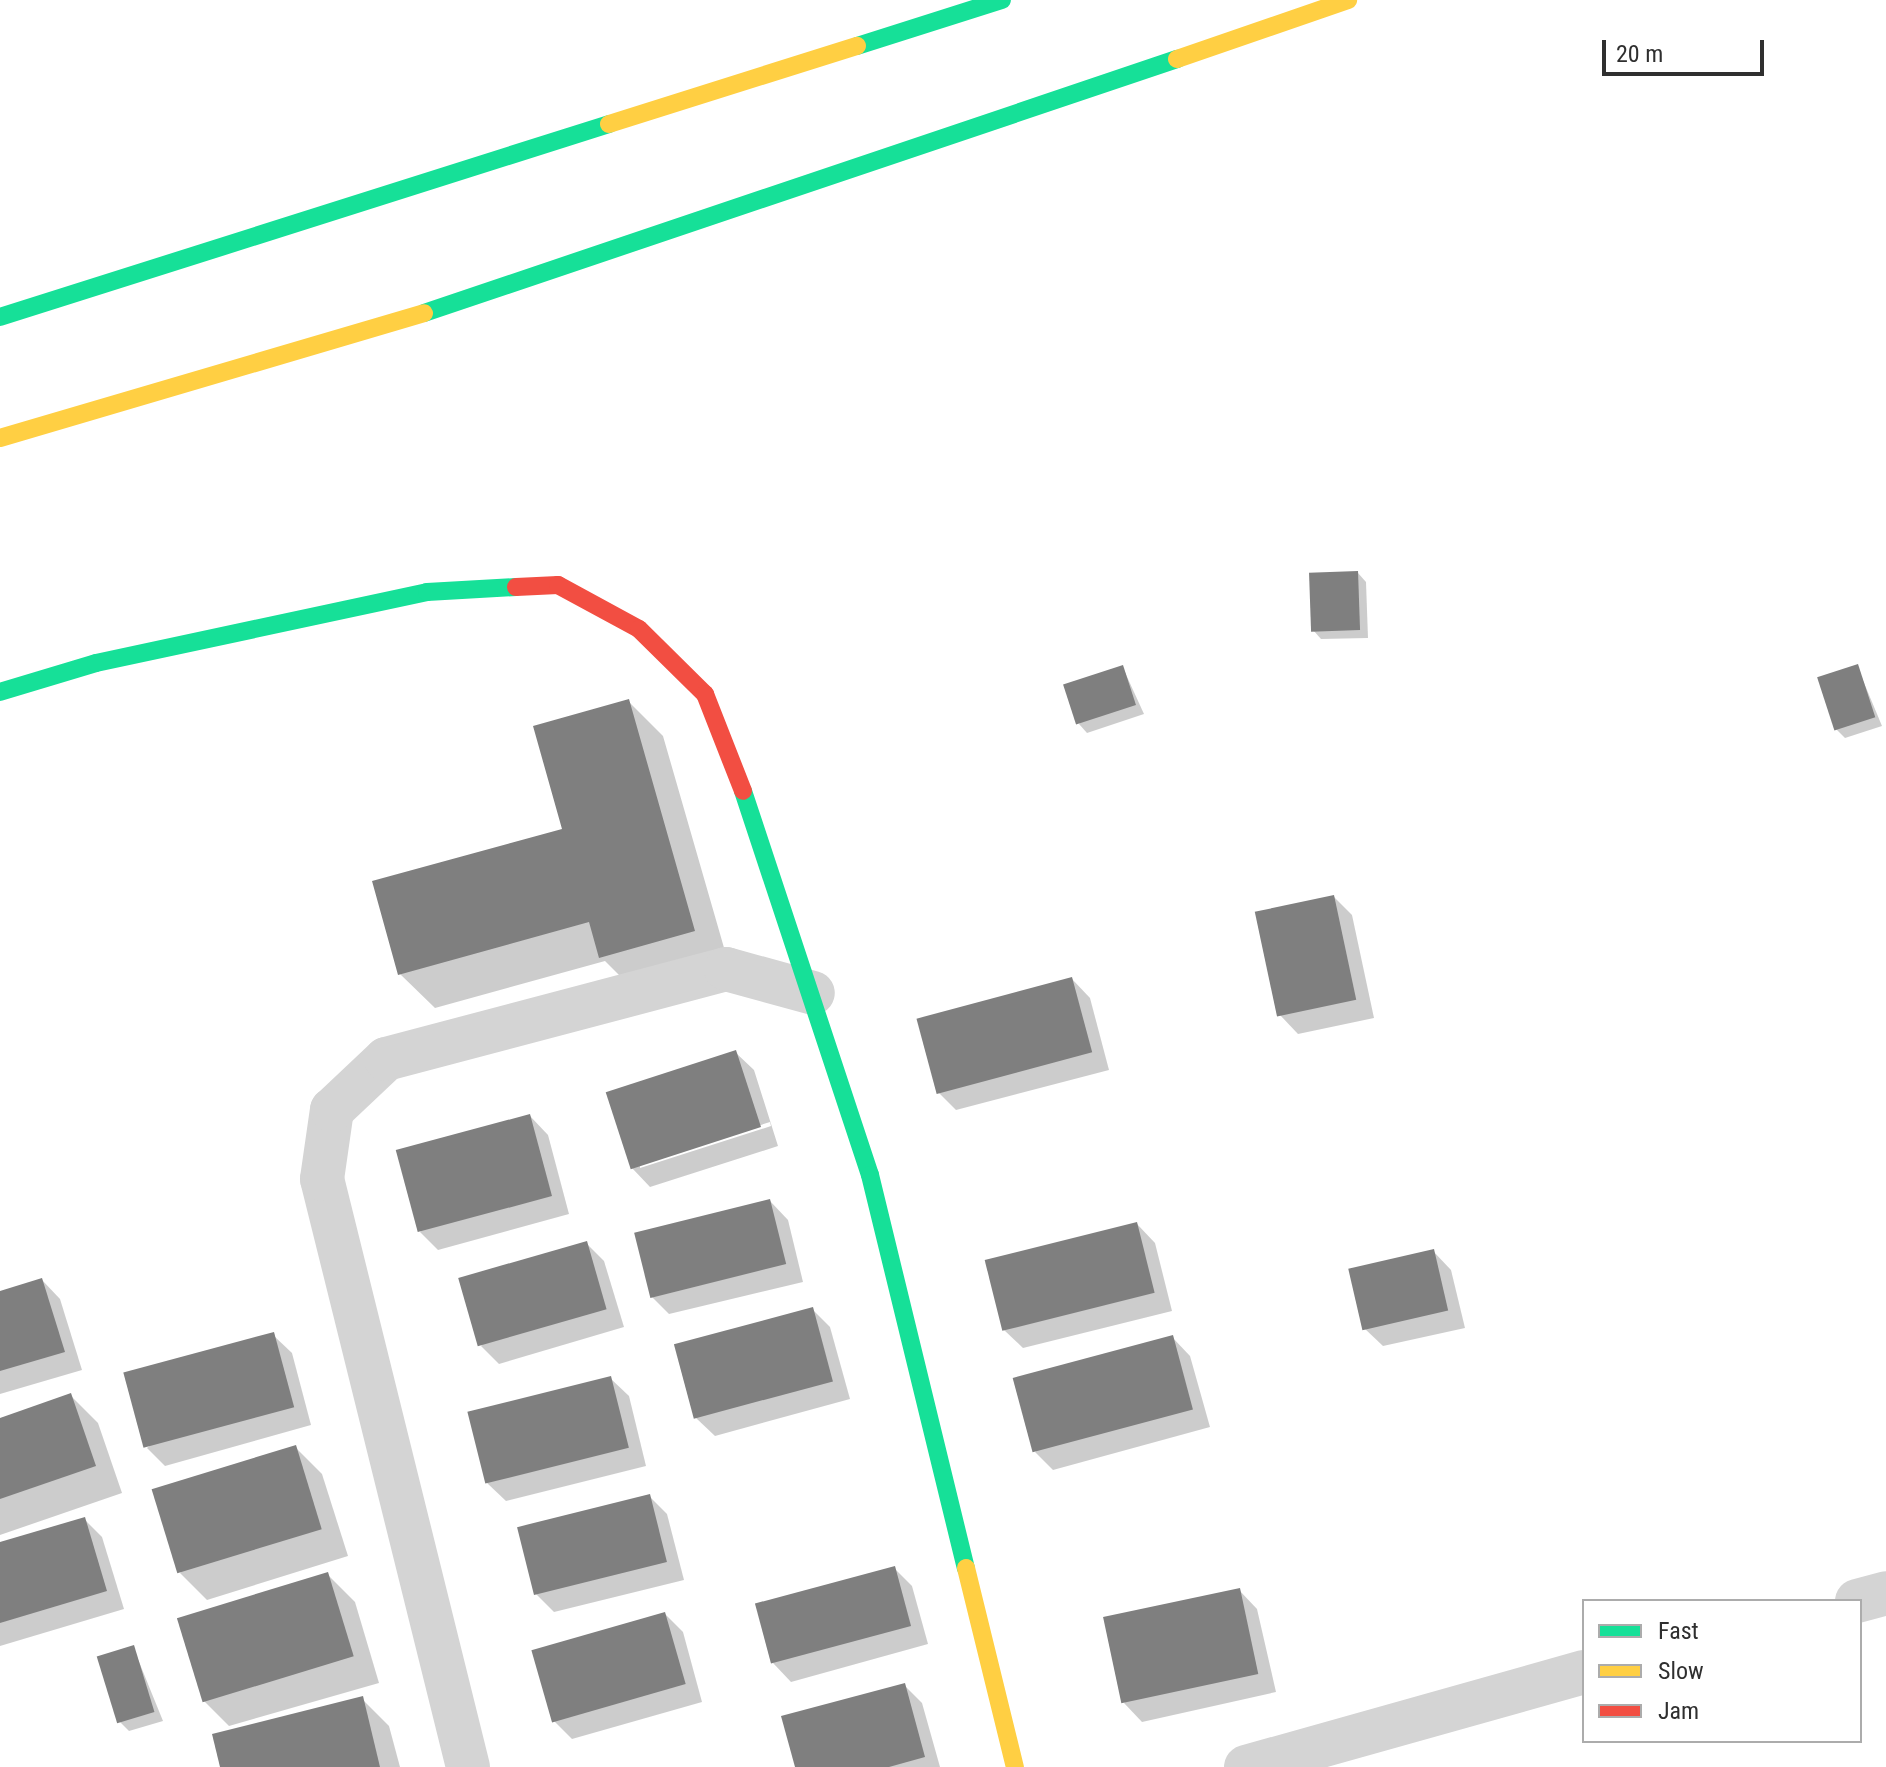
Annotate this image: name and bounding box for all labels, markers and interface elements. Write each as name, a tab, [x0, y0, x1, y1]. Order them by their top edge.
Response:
scale bar	[1606, 24, 1768, 74]
text: 20 m	[1616, 40, 1663, 68]
legend	[1582, 1599, 1862, 1743]
text: Fast	[1658, 1617, 1699, 1645]
text: Slow	[1658, 1657, 1704, 1685]
text: Jam	[1658, 1697, 1699, 1725]

